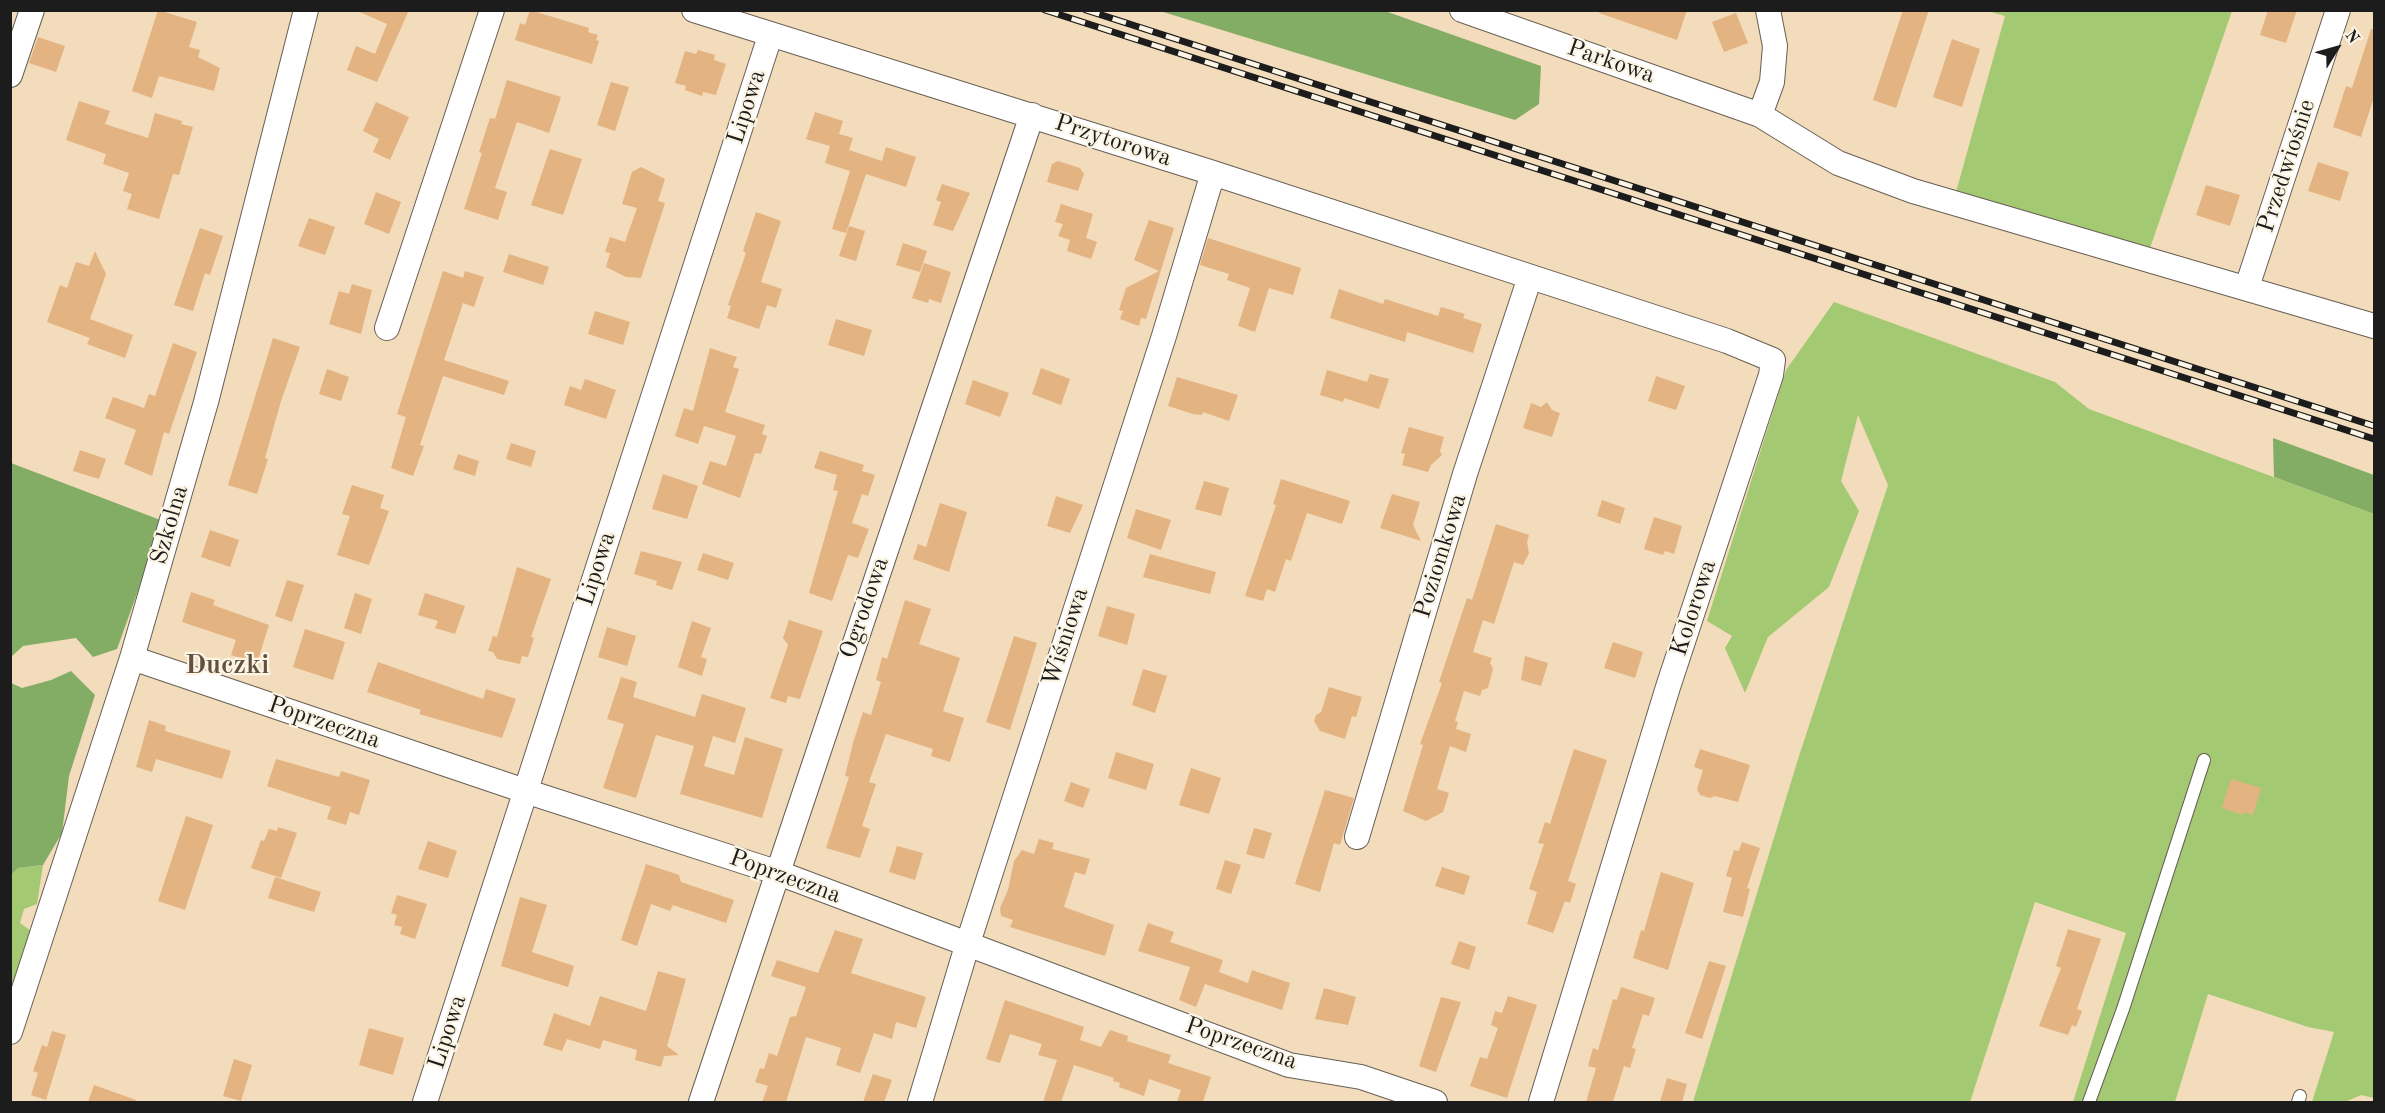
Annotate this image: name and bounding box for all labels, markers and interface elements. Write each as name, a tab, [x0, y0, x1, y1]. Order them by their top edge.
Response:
north arrow	[2307, 18, 2367, 78]
text: N	[2341, 27, 2361, 47]
street label: Parkowa	[1563, 34, 1659, 90]
street label: Lipowa	[722, 66, 772, 148]
street label: Przedwiośnie	[2252, 96, 2322, 236]
street label: Przytorowa	[1051, 109, 1175, 173]
street label: Szkolna	[145, 482, 195, 568]
street label: Poziomkowa	[1408, 490, 1474, 622]
street label: Lipowa	[572, 528, 622, 610]
street label: Ogrodowa	[834, 554, 896, 662]
street label: Kolorowa	[1665, 556, 1723, 660]
street label: Wiśniowa	[1037, 584, 1095, 690]
district label: Duczki	[185, 650, 269, 682]
street label: Poprzeczna	[264, 690, 384, 756]
street label: Poprzeczna	[725, 844, 845, 910]
street label: Lipowa	[423, 991, 473, 1073]
street label: Poprzeczna	[1181, 1011, 1301, 1077]

